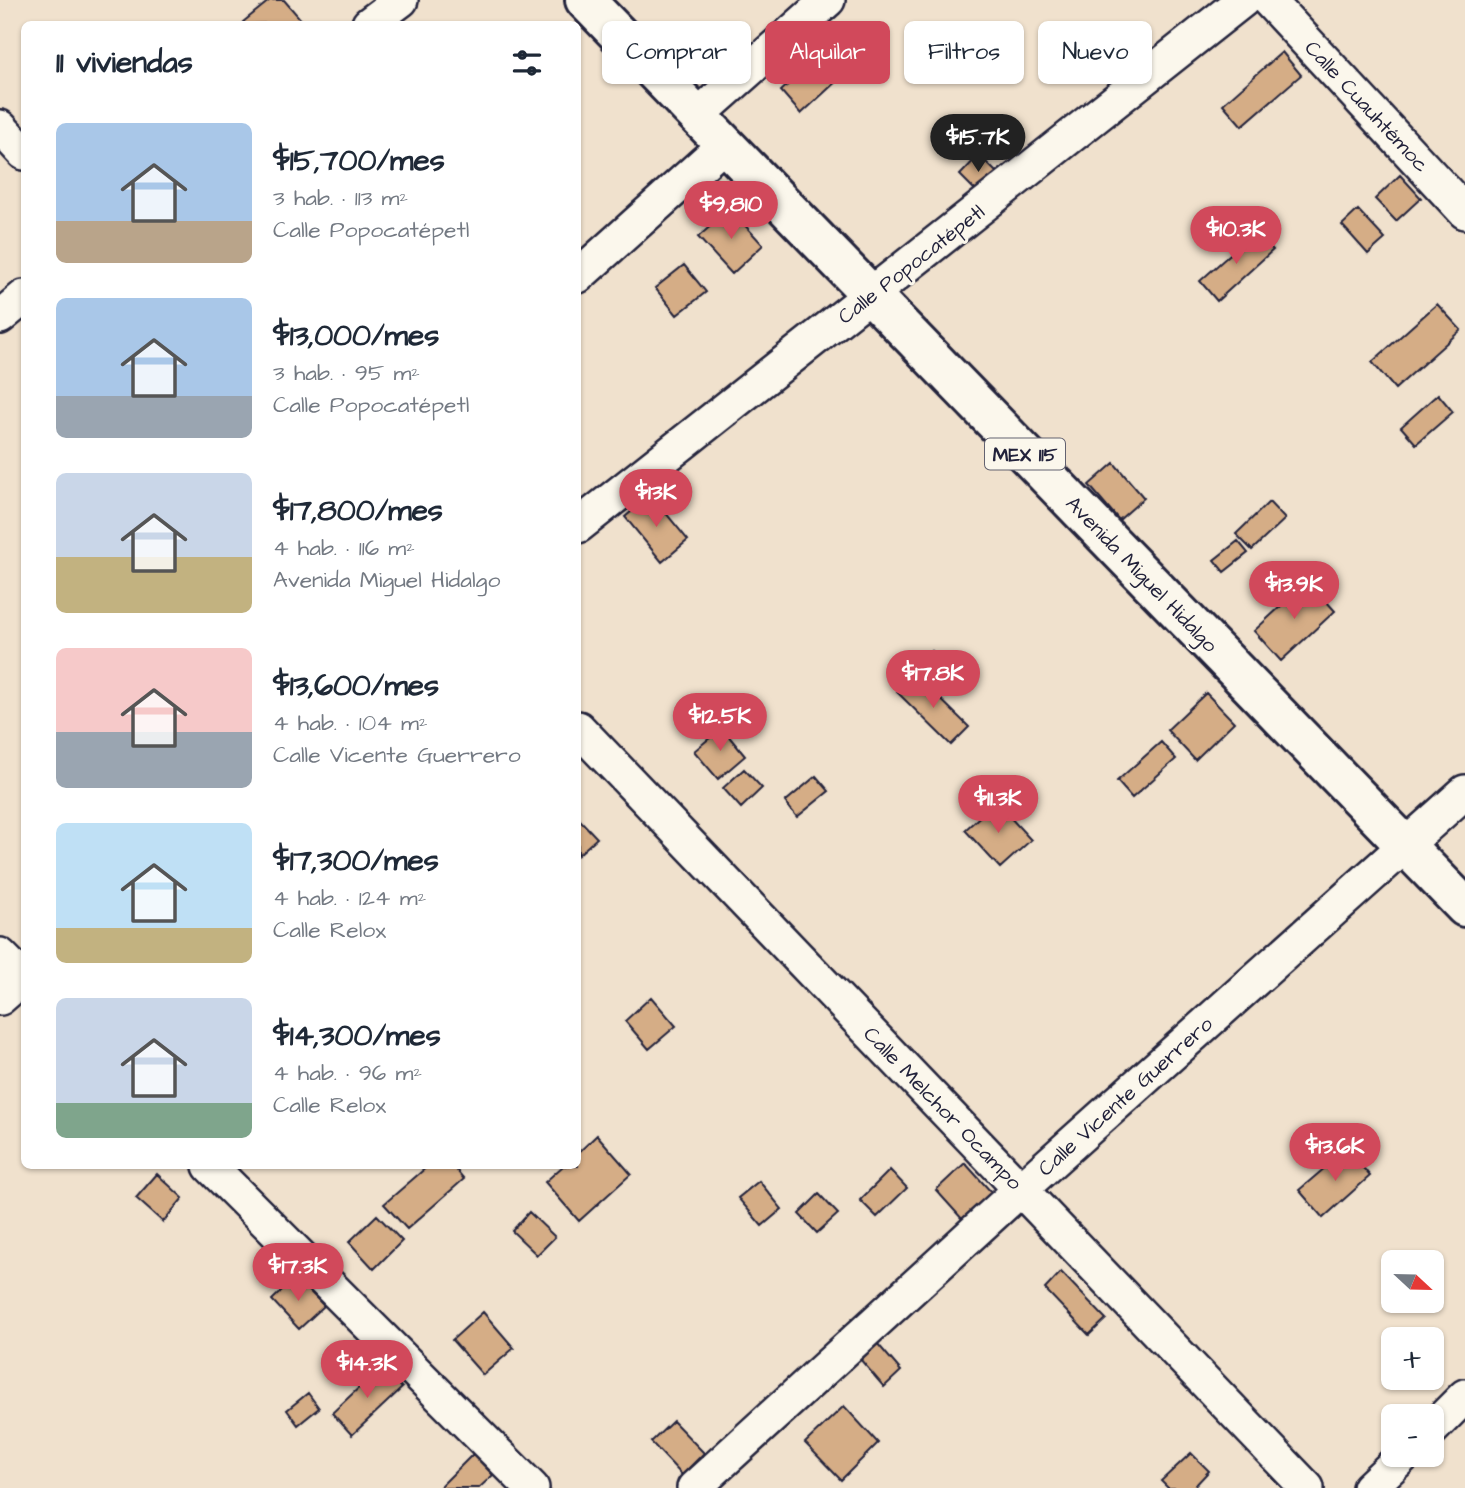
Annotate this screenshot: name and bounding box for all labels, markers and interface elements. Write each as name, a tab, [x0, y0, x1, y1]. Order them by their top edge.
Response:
chip: Comprar	[602, 21, 751, 84]
chip: Alquilar	[765, 21, 890, 84]
chip: Filtros	[904, 21, 1024, 84]
chip: Nuevo	[1038, 21, 1152, 84]
street label: Calle Cuauhtémoc	[1298, 34, 1435, 179]
text: 11 viviendas	[56, 42, 193, 84]
icon: filters	[508, 44, 546, 82]
pin: $15.7K	[921, 114, 1035, 174]
text: $15.7K	[946, 121, 1010, 153]
text: $15,700/mes	[273, 140, 445, 182]
icon: home	[112, 151, 196, 235]
text: 3 hab. · 113 m²	[273, 182, 408, 214]
pin: $9,810	[674, 182, 788, 241]
text: $9,810	[700, 188, 762, 220]
street label: Calle Popocatépetl	[832, 198, 992, 332]
pin: $10.3K	[1179, 206, 1293, 266]
text: $10.3K	[1206, 213, 1266, 245]
text: Calle Popocatépetl	[273, 214, 469, 246]
text: $13,000/mes	[273, 315, 439, 357]
icon: home	[112, 326, 196, 410]
text: 3 hab. · 95 m²	[273, 357, 420, 389]
text: Calle Popocatépetl	[273, 389, 469, 421]
road number: MEX 115	[985, 438, 1065, 470]
pin: $13K	[615, 470, 697, 529]
text: $13K	[635, 476, 677, 508]
text: $17,800/mes	[273, 490, 443, 532]
street label: Avenida Miguel Hidalgo	[1058, 490, 1224, 661]
icon: home	[112, 501, 196, 585]
text: 4 hab. · 116 m²	[273, 532, 415, 564]
pin: $13.9K	[1237, 562, 1351, 621]
text: Avenida Miguel Hidalgo	[273, 564, 500, 596]
text: $13.9K	[1265, 568, 1323, 600]
pin: $17.8K	[876, 650, 990, 710]
text: $17.8K	[902, 657, 964, 689]
text: $13,600/mes	[273, 665, 439, 707]
icon: home	[112, 676, 196, 760]
pin: $12.5K	[663, 694, 777, 753]
text: $12.5K	[689, 700, 751, 732]
text: 4 hab. · 104 m²	[273, 707, 428, 739]
text: Calle Vicente Guerrero	[273, 739, 521, 771]
pin: $11.3K	[941, 776, 1055, 835]
text: $11.3K	[974, 782, 1022, 814]
text: $17,300/mes	[273, 840, 439, 882]
icon: home	[112, 851, 196, 935]
text: 4 hab. · 124 m²	[273, 882, 426, 914]
text: Calle Relox	[273, 914, 386, 946]
street label: Calle Vicente Guerrero	[1032, 1010, 1219, 1183]
text: $14,300/mes	[273, 1015, 441, 1057]
street label: Calle Melchor Ocampo	[856, 1020, 1029, 1197]
icon: home	[112, 1026, 196, 1110]
text: 4 hab. · 96 m²	[273, 1057, 422, 1089]
text: Calle Relox	[273, 1089, 386, 1121]
pin: $13.6K	[1278, 1124, 1392, 1183]
text: $13.6K	[1305, 1130, 1365, 1162]
pin: $17.3K	[241, 1244, 355, 1303]
text: $17.3K	[269, 1250, 327, 1282]
north arrow	[1381, 1250, 1444, 1312]
map controls	[1381, 1250, 1444, 1467]
button: +	[1381, 1327, 1444, 1390]
pin: $14.3K	[310, 1340, 424, 1400]
text: $14.3K	[337, 1347, 397, 1379]
button: −	[1381, 1404, 1444, 1467]

